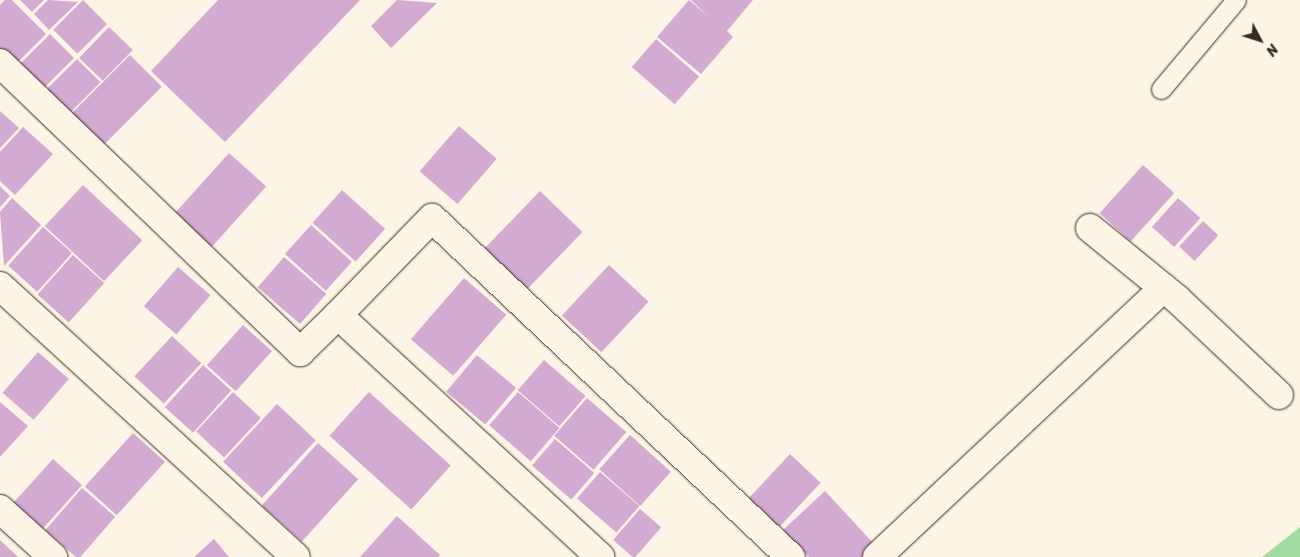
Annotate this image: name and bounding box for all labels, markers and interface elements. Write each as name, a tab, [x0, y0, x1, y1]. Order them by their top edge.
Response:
north arrow	[1235, 15, 1285, 65]
text: N	[1259, 38, 1285, 62]

